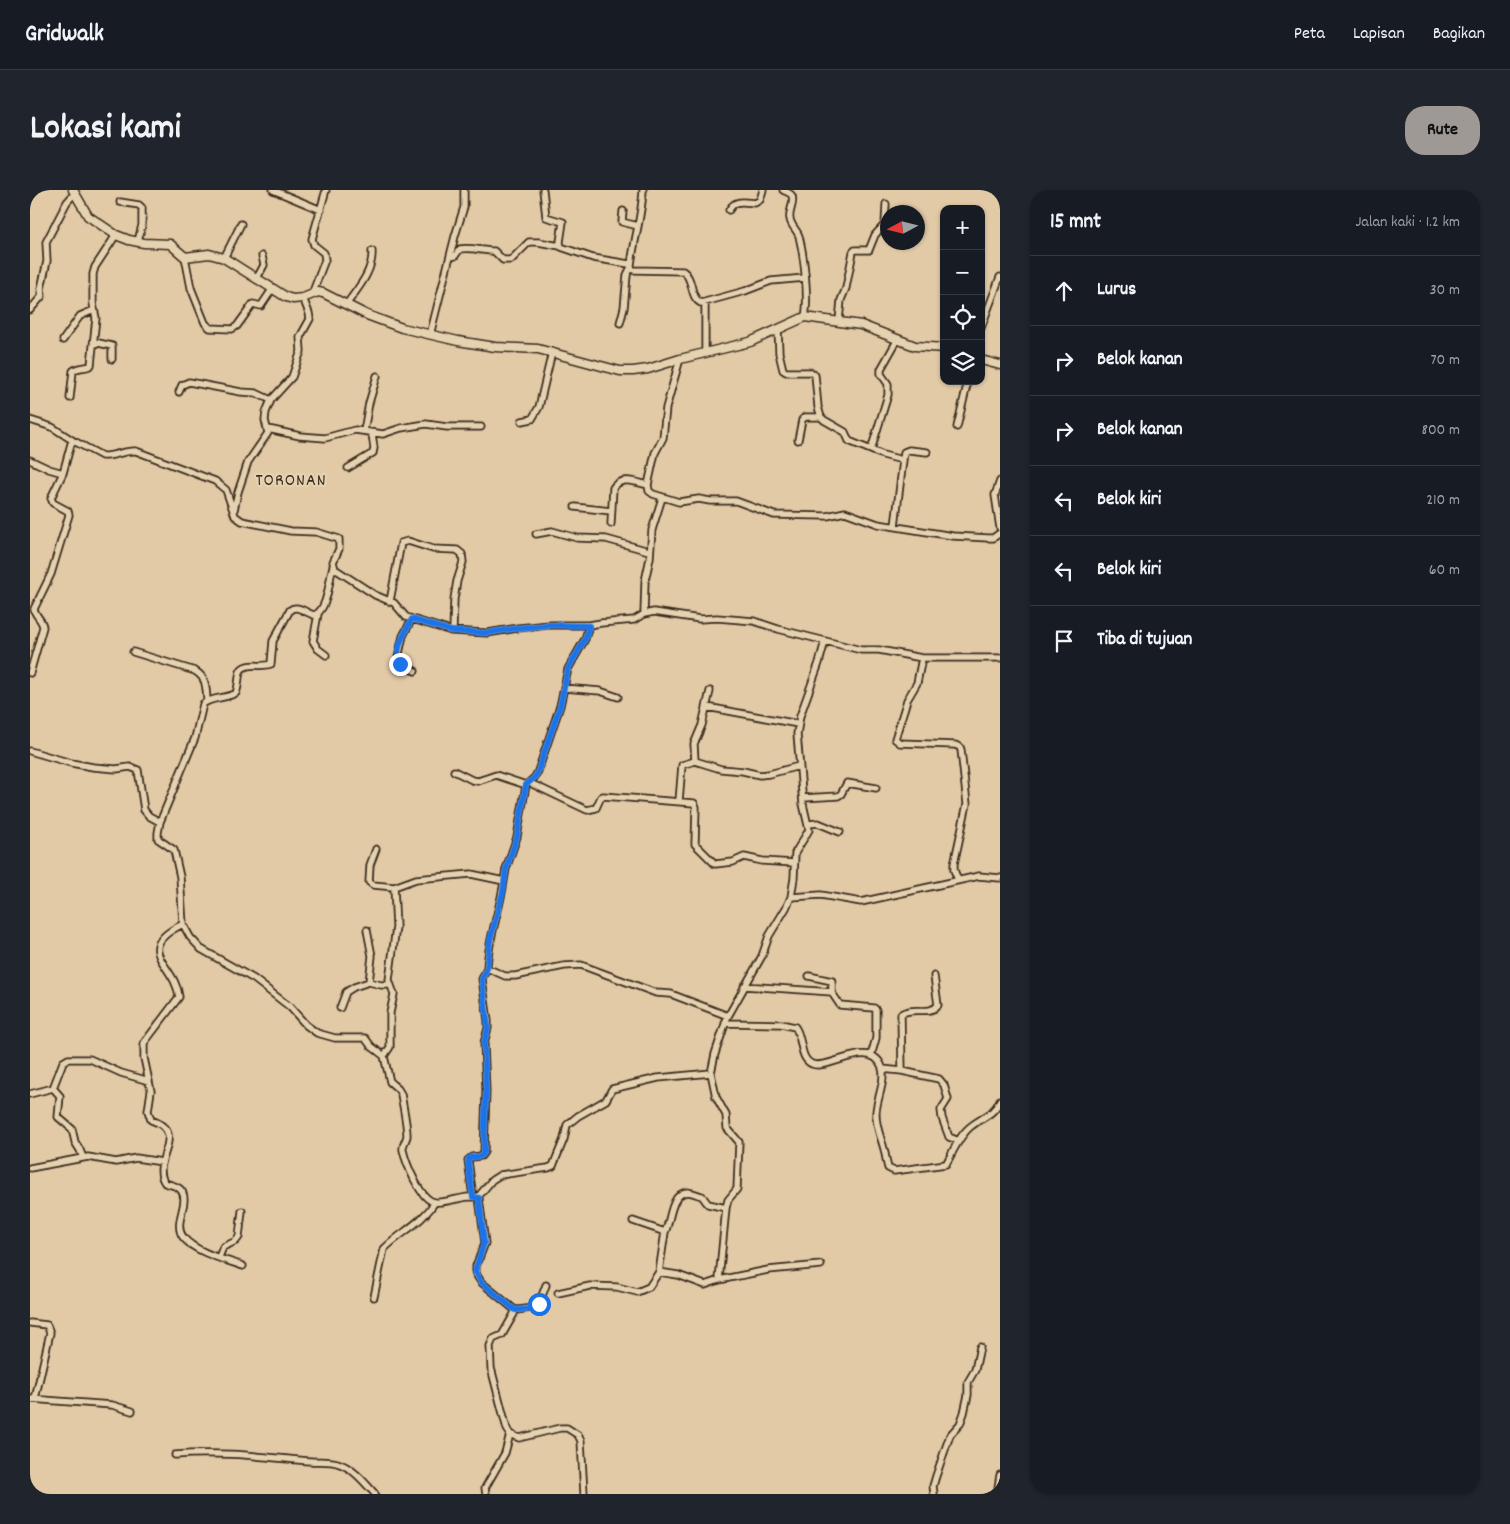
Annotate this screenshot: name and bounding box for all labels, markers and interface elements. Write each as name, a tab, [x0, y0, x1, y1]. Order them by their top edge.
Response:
text: Gridwalk	[25, 18, 104, 52]
text: Peta	[1294, 22, 1325, 47]
text: Lapisan	[1353, 22, 1405, 47]
text: Bagikan	[1433, 22, 1485, 47]
text: Lokasi kami	[30, 105, 181, 155]
button: Rute	[1405, 106, 1480, 155]
north arrow	[880, 205, 925, 250]
map controls	[940, 205, 985, 385]
button: +	[940, 205, 985, 250]
text: 15 mnt	[1050, 208, 1101, 238]
text: Jalan kaki · 1.2 km	[1355, 211, 1460, 234]
button: −	[940, 250, 985, 295]
icon: ahead	[1050, 277, 1078, 305]
text: Lurus	[1097, 277, 1136, 304]
text: 30 m	[1430, 279, 1460, 302]
button: locate	[940, 295, 985, 340]
button: layers	[940, 340, 985, 385]
icon: right	[1050, 347, 1078, 375]
text: Belok kanan	[1097, 347, 1183, 374]
text: 70 m	[1430, 349, 1460, 372]
icon: right	[1050, 417, 1078, 445]
text: Belok kanan	[1097, 417, 1183, 444]
text: 800 m	[1421, 419, 1460, 442]
district label: TORONAN	[255, 469, 327, 494]
icon: left	[1050, 487, 1078, 515]
text: Belok kiri	[1097, 487, 1161, 514]
text: 210 m	[1426, 489, 1460, 512]
icon: left	[1050, 557, 1078, 585]
text: Belok kiri	[1097, 557, 1161, 584]
text: 60 m	[1429, 559, 1460, 582]
icon: arrive	[1050, 627, 1078, 655]
text: Tiba di tujuan	[1097, 627, 1192, 654]
route end	[389, 653, 412, 676]
route start	[528, 1293, 551, 1316]

